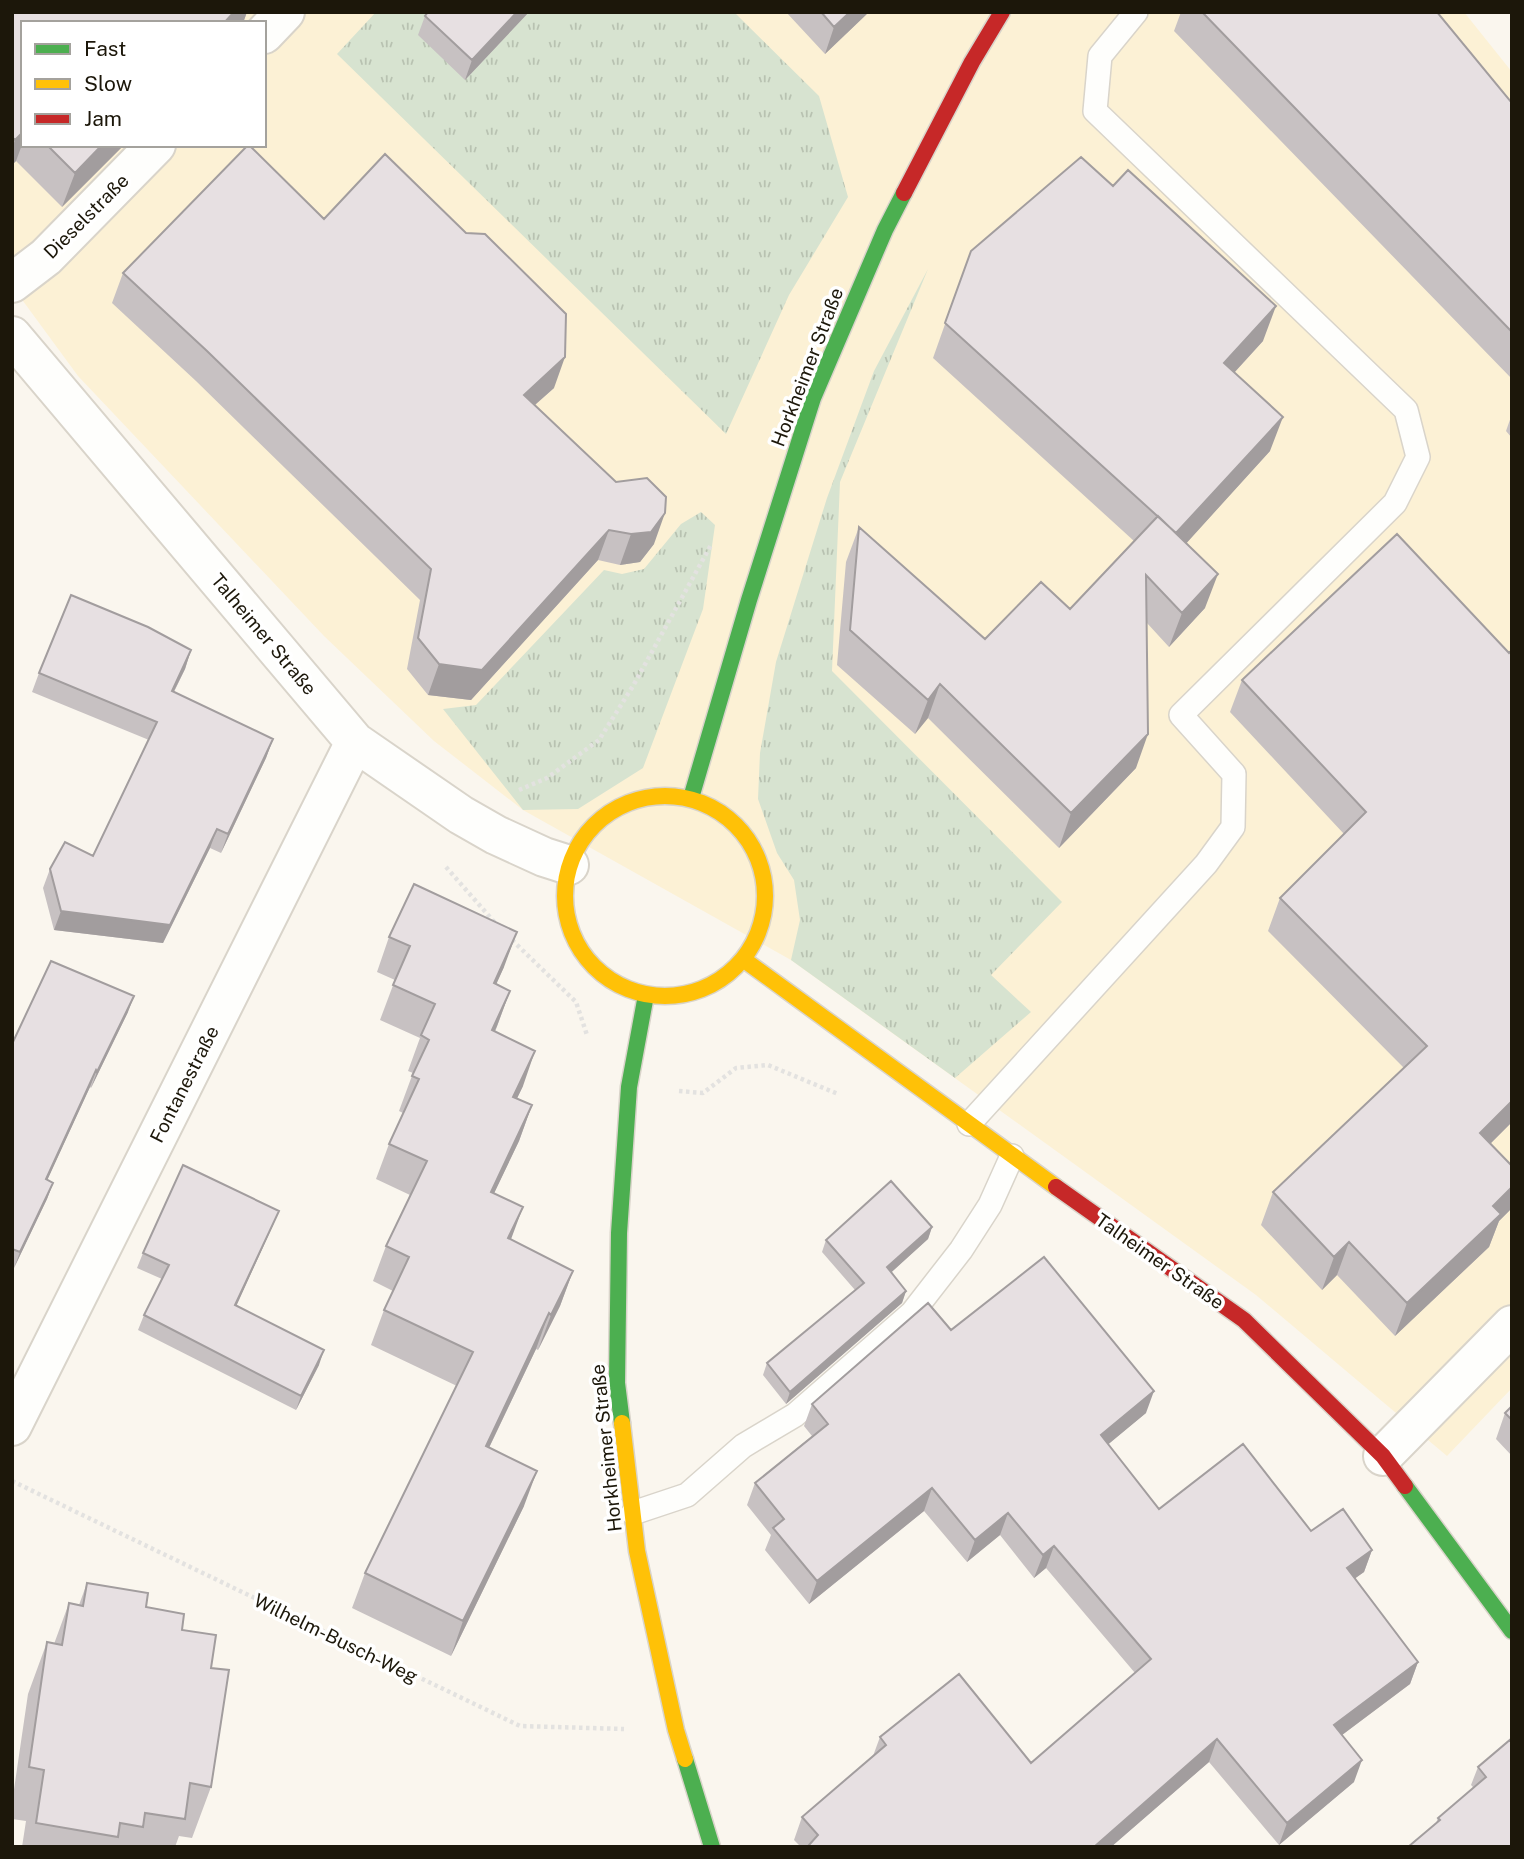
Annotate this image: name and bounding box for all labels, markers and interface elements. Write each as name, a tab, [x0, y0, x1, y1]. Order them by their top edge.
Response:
legend	[21, 21, 266, 147]
text: Fast	[84, 36, 126, 61]
text: Slow	[84, 71, 132, 96]
text: Jam	[84, 106, 122, 131]
street label: Dieselstraße	[39, 169, 133, 263]
street label: Horkheimer Straße	[767, 284, 847, 450]
street label: Talheimer Straße	[207, 569, 321, 699]
street label: Fontanestraße	[145, 1022, 223, 1146]
street label: Talheimer Straße	[1092, 1209, 1228, 1313]
street label: Horkheimer Straße	[586, 1363, 626, 1533]
street label: Wilhelm-Busch-Weg	[250, 1589, 422, 1687]

